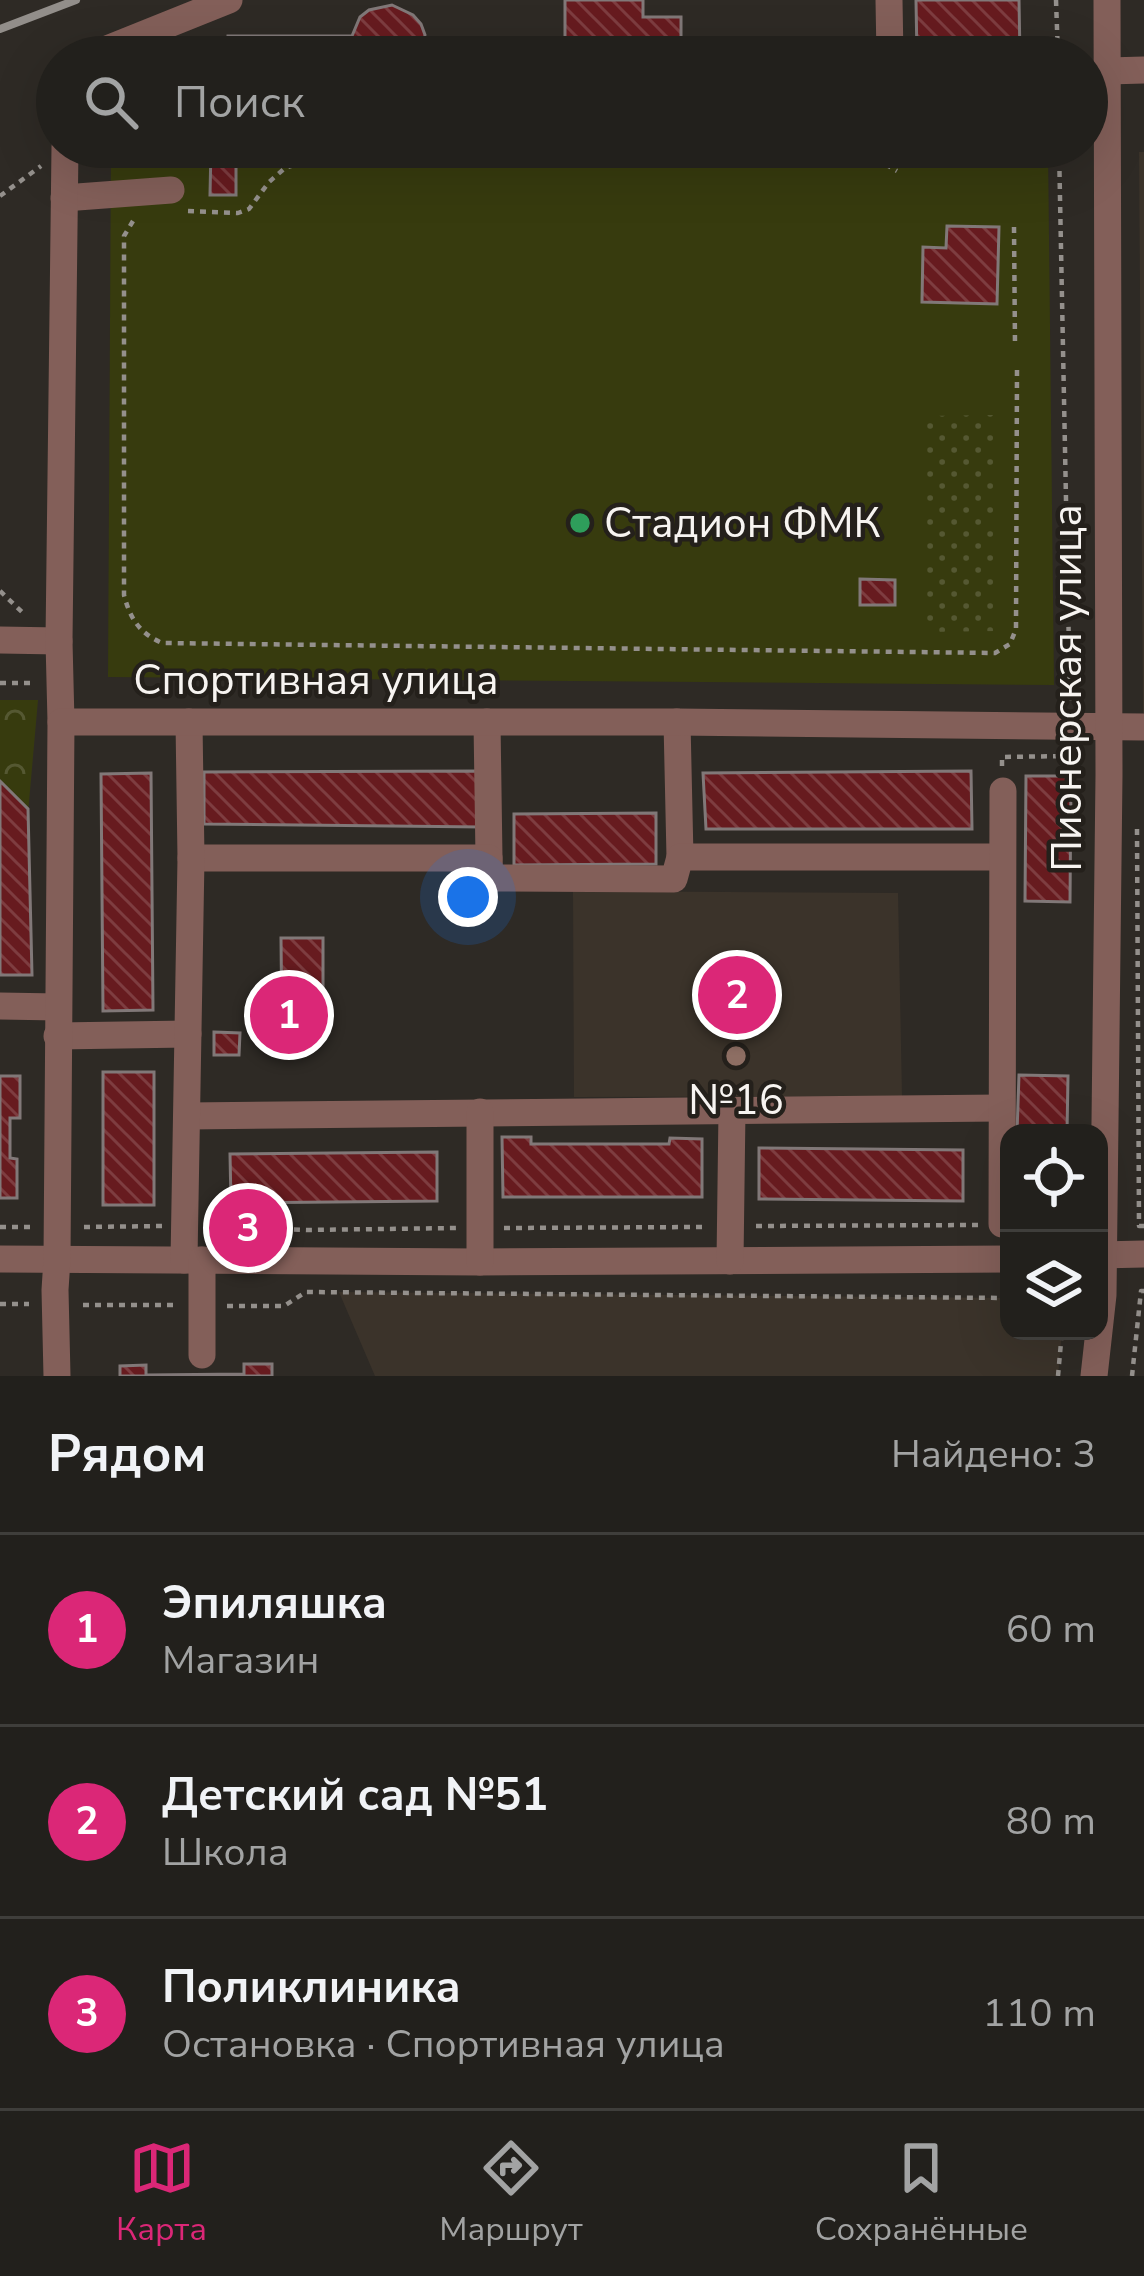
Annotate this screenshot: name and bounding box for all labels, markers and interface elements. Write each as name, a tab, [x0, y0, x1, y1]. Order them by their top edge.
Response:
search box	[36, 36, 1108, 168]
icon: search	[78, 69, 144, 135]
text: Поиск	[174, 72, 305, 133]
place label: Стадион ФМК	[604, 495, 881, 552]
street label: Пионерская улица	[1039, 504, 1096, 872]
marker: Стадион ФМК	[567, 510, 593, 536]
street label: Спортивная улица	[133, 652, 499, 709]
your location	[438, 867, 498, 927]
pin: 2	[698, 950, 776, 1040]
pin: 1	[250, 970, 328, 1060]
marker: №16	[723, 1043, 749, 1069]
place label: №16	[688, 1072, 784, 1129]
map controls	[1000, 1124, 1108, 1340]
button: locate	[1000, 1124, 1108, 1232]
pin: 3	[209, 1183, 287, 1273]
button: layers	[1000, 1232, 1108, 1340]
text: Рядом	[48, 1419, 206, 1489]
text: Найдено: 3	[891, 1428, 1096, 1481]
text: Эпиляшка	[162, 1573, 387, 1634]
text: 1	[75, 1603, 99, 1656]
text: 60 m	[1006, 1603, 1096, 1656]
text: Магазин	[162, 1634, 319, 1687]
text: Детский сад №51	[162, 1765, 548, 1826]
text: 2	[75, 1795, 99, 1848]
text: 80 m	[1006, 1795, 1096, 1848]
text: Школа	[162, 1826, 289, 1879]
text: Поликлиника	[162, 1957, 461, 2018]
text: 3	[75, 1987, 99, 2040]
text: 110 m	[982, 1987, 1096, 2040]
text: Остановка · Спортивная улица	[162, 2018, 725, 2071]
tab: Карта	[116, 2135, 207, 2252]
tab: Маршрут	[439, 2135, 583, 2252]
tab: Сохранённые	[815, 2135, 1028, 2252]

